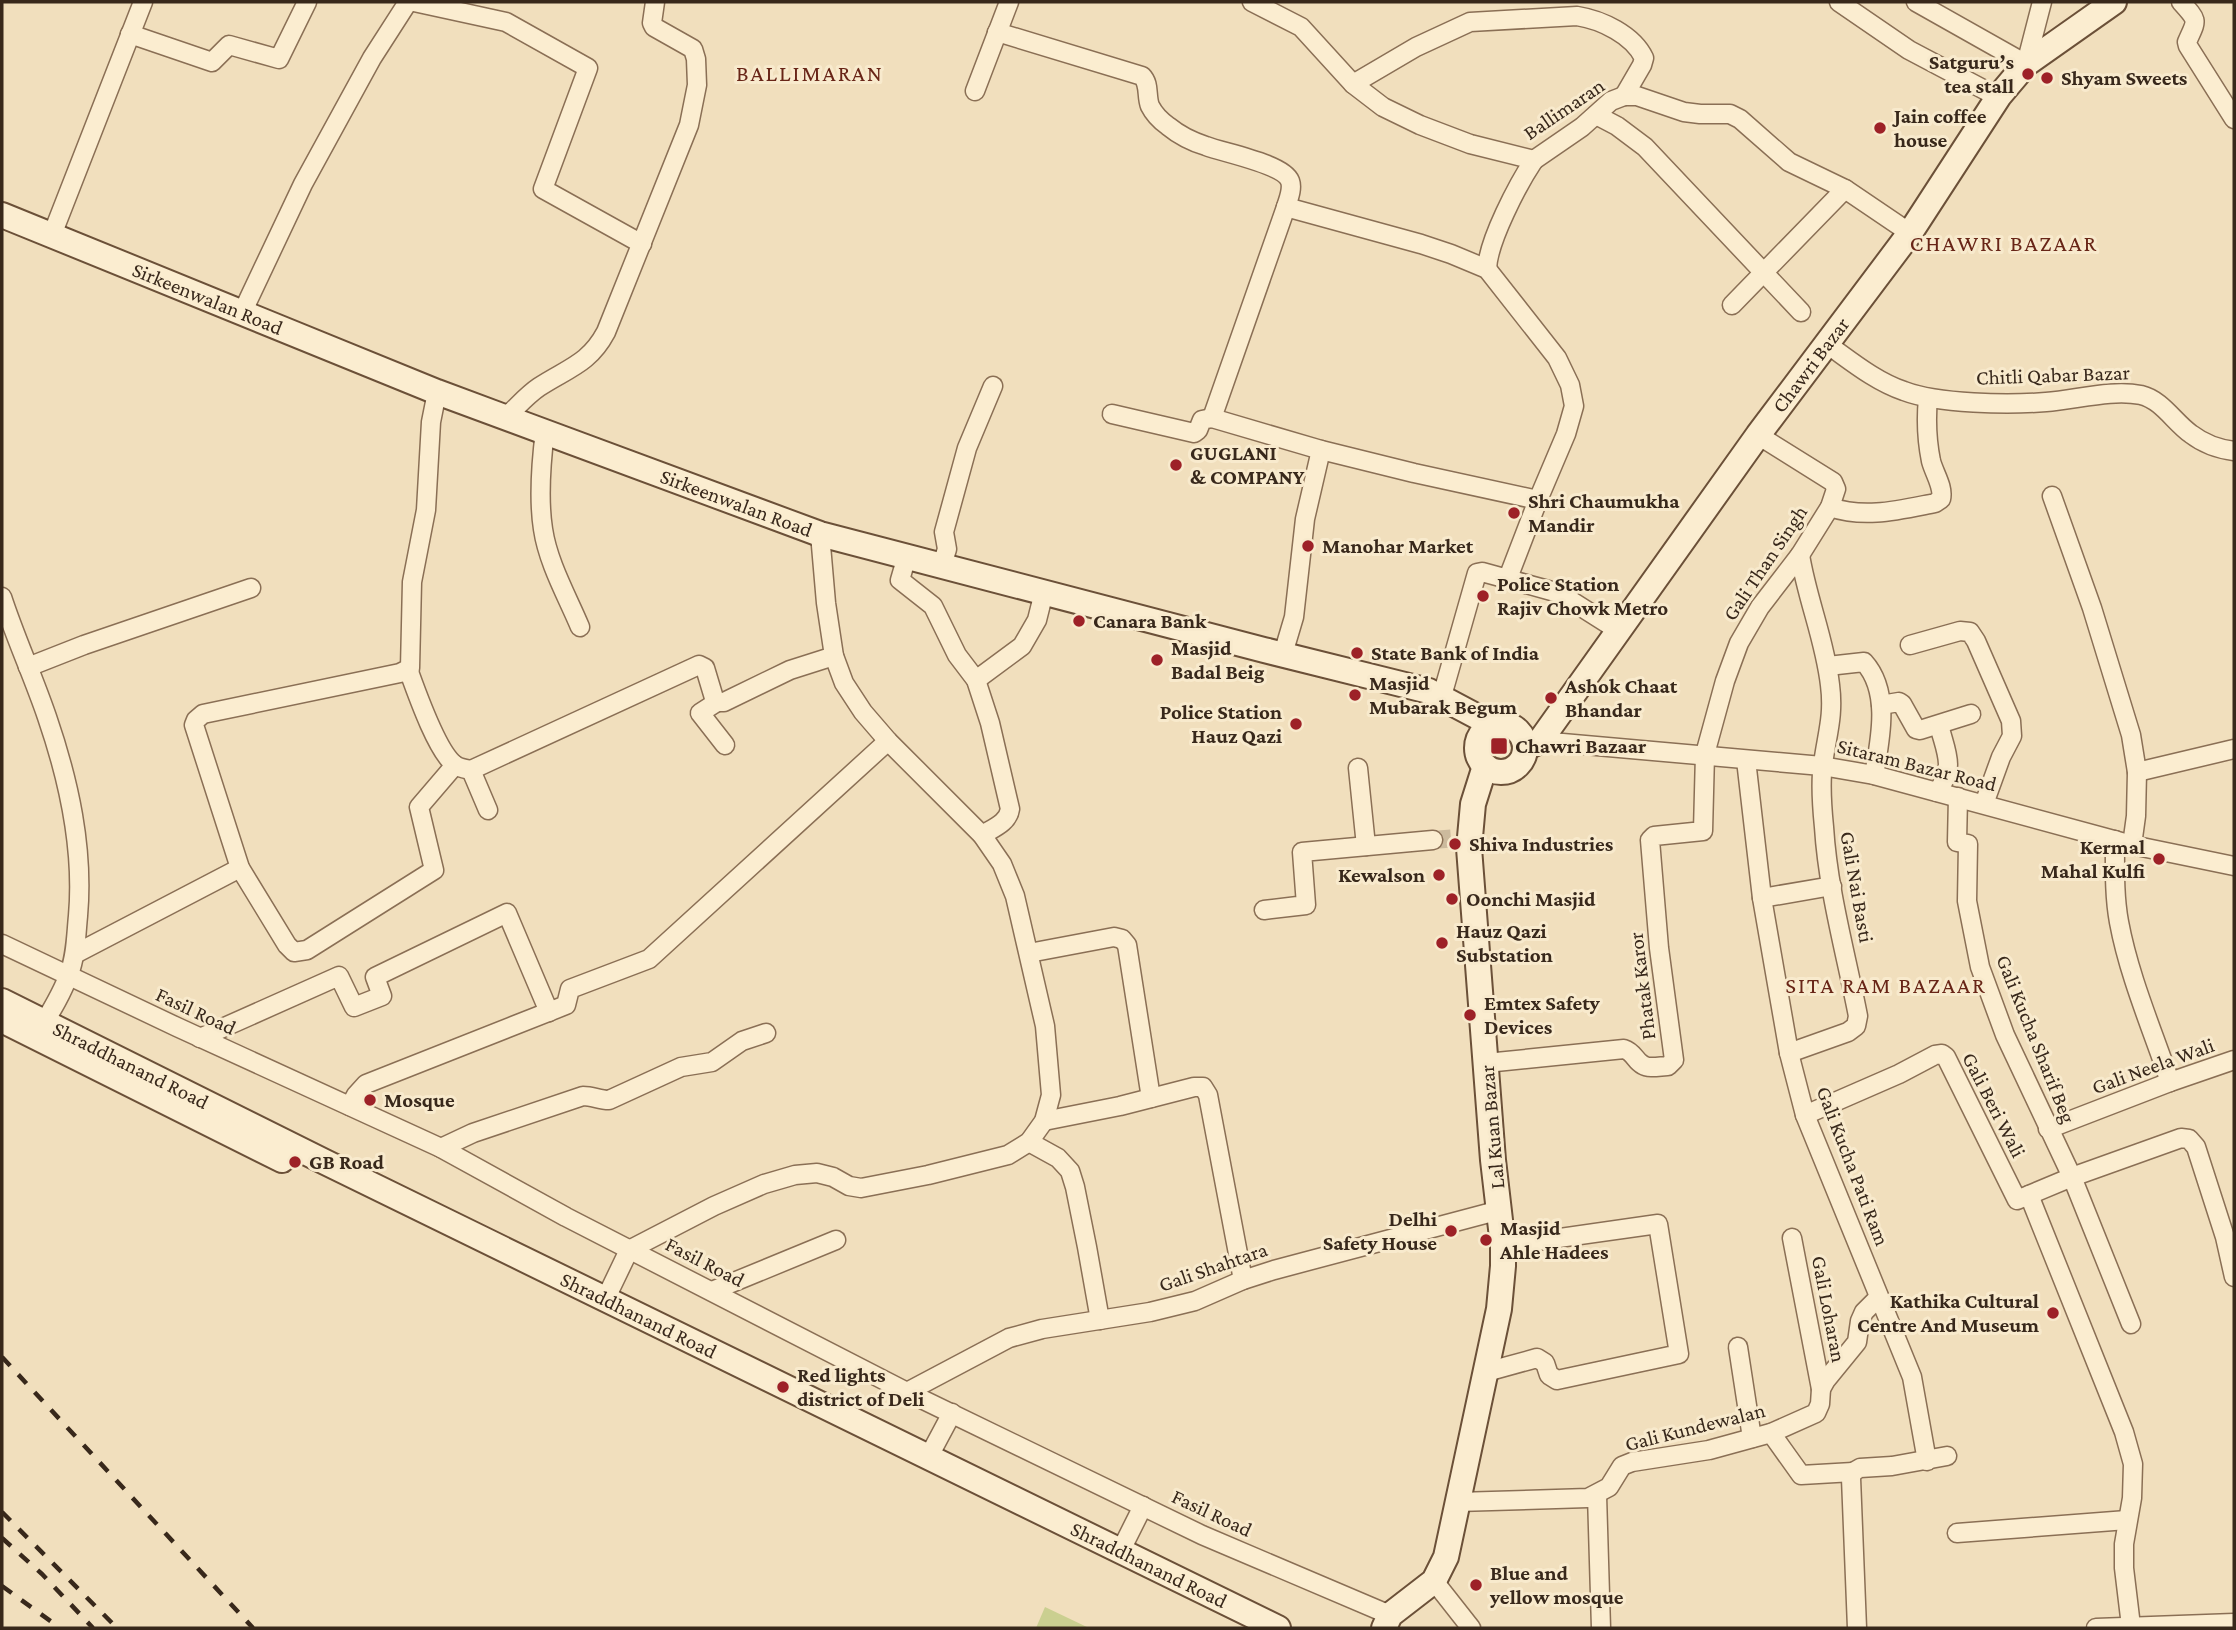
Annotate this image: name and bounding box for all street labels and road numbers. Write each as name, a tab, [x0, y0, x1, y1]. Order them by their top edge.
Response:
street label: Ballimaran	[1519, 73, 1609, 145]
street label: Sirkeenwalan Road	[129, 257, 286, 340]
street label: Chawri Bazar	[1767, 312, 1855, 417]
street label: Chitli Qabar Bazar	[1976, 360, 2131, 390]
street label: Sirkeenwalan Road	[657, 464, 816, 542]
street label: Gali Than Singh	[1718, 501, 1812, 625]
street label: Sitaram Bazar Road	[1835, 734, 1999, 796]
street label: Gali Nai Basti	[1835, 829, 1879, 945]
street label: Phatak Karor	[1623, 930, 1661, 1041]
street label: Gali Kucha Sharif Beg	[1991, 951, 2081, 1127]
street label: Fasil Road	[152, 982, 240, 1040]
street label: Shraddhanand Road	[49, 1016, 213, 1114]
street label: Gali Neela Wali	[2089, 1033, 2218, 1099]
street label: Gali Beri Wali	[1957, 1048, 2031, 1162]
street label: Lal Kuan Bazar	[1475, 1063, 1509, 1190]
street label: Gali Kucha Pati Ram	[1812, 1083, 1894, 1249]
street label: Fasil Road	[662, 1232, 748, 1292]
street label: Gali Shahtara	[1155, 1237, 1271, 1297]
street label: Gali Loharan	[1807, 1254, 1851, 1364]
street label: Shraddhanand Road	[557, 1267, 721, 1364]
street label: Gali Kundewalan	[1622, 1398, 1768, 1456]
street label: Fasil Road	[1168, 1484, 1256, 1542]
street label: Shraddhanand Road	[1067, 1517, 1231, 1613]

